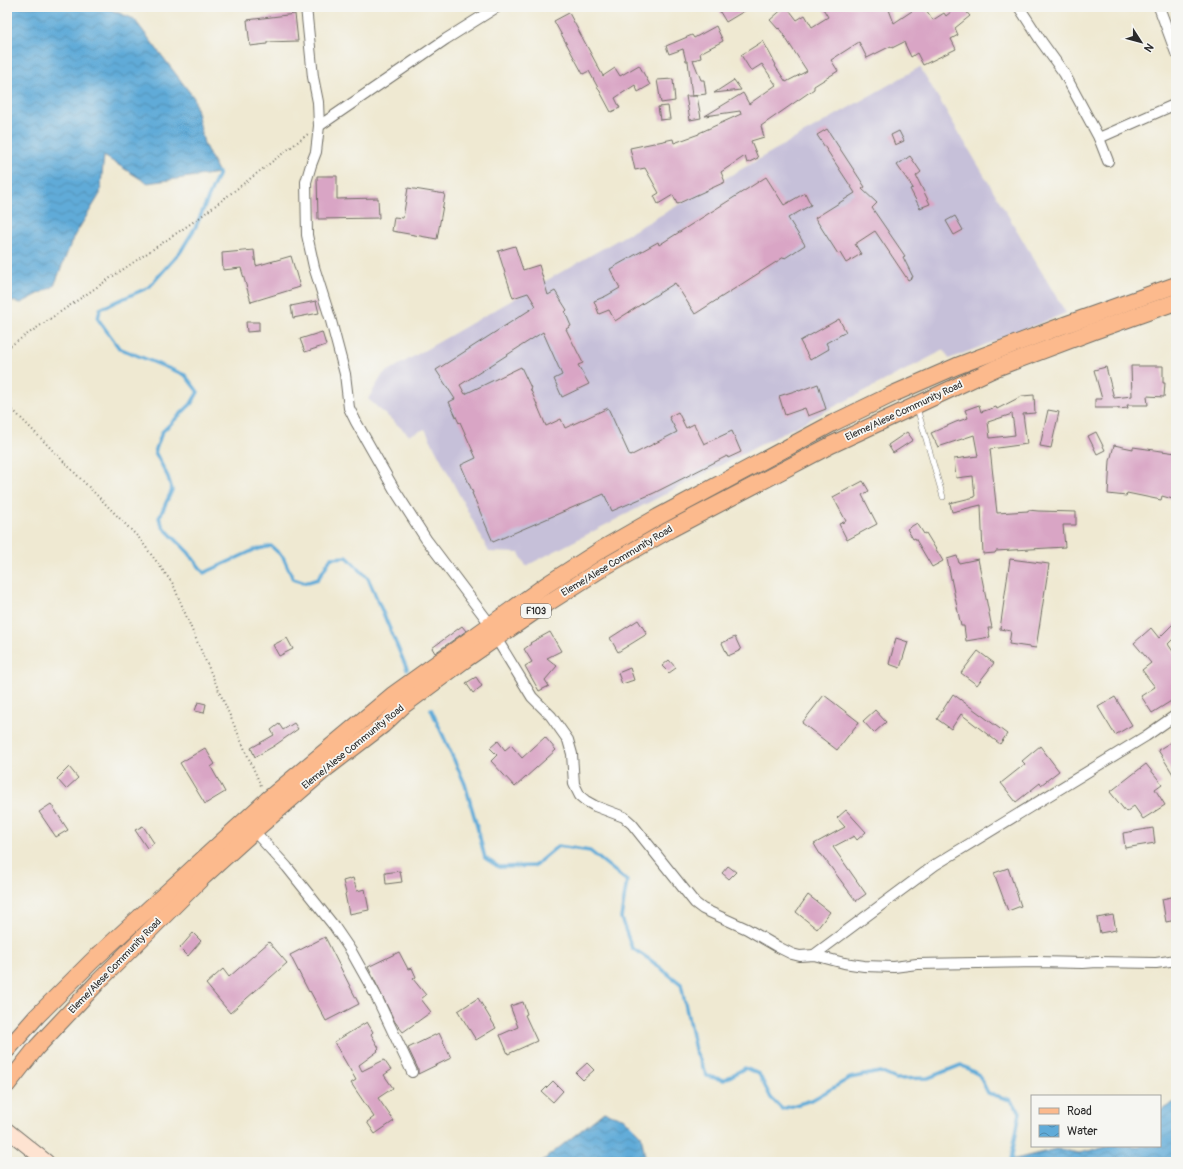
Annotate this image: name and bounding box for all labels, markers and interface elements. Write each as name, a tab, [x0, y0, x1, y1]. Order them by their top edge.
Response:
north arrow	[1121, 22, 1161, 62]
text: N	[1141, 41, 1156, 55]
street label: Eleme/Alese Community Road	[844, 379, 965, 443]
street label: Eleme/Alese Community Road	[559, 523, 675, 599]
road number: F103	[521, 604, 551, 618]
street label: Eleme/Alese Community Road	[300, 702, 407, 792]
street label: Eleme/Alese Community Road	[66, 916, 164, 1016]
legend	[1031, 1095, 1161, 1147]
text: Road	[1067, 1104, 1092, 1119]
text: Water	[1067, 1124, 1098, 1139]

